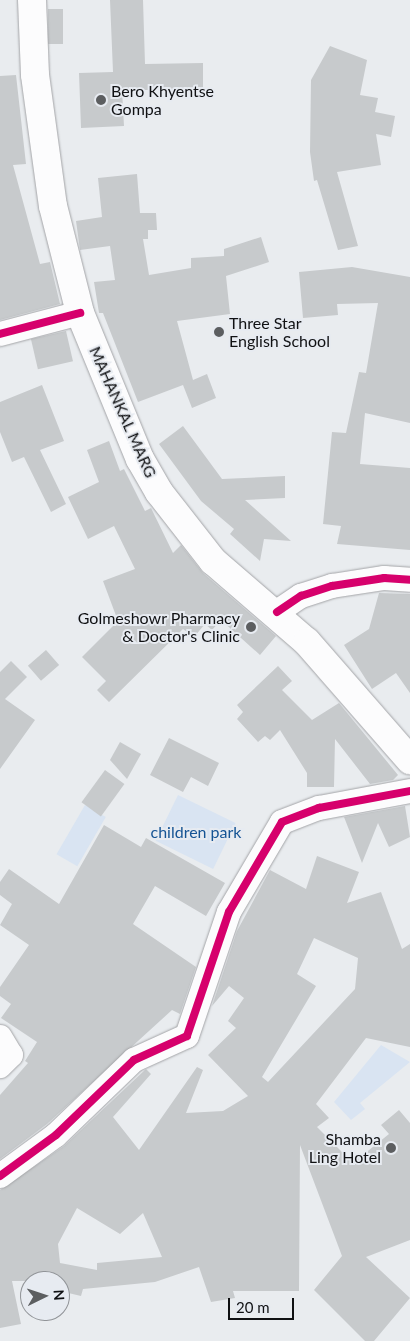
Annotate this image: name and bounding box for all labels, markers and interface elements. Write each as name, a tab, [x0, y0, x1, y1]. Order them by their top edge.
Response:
place label: Bero Khyentse Gompa	[111, 81, 214, 119]
marker: Bero Khyentse Gompa	[95, 94, 107, 106]
place label: Three Star English School	[229, 313, 330, 351]
marker: Three Star English School	[213, 326, 225, 338]
street label: MAHANKAL MARG	[85, 343, 161, 481]
place label: Golmeshowr Pharmacy & Doctor's Clinic	[77, 608, 240, 646]
marker: Golmeshowr Pharmacy & Doctor's Clinic	[244, 620, 258, 634]
park label: children park	[151, 822, 241, 842]
place label: Shamba Ling Hotel	[309, 1129, 381, 1167]
marker: Shamba Ling Hotel	[385, 1142, 397, 1154]
north arrow	[20, 1271, 70, 1321]
scale bar	[230, 1288, 296, 1320]
text: N	[51, 1289, 68, 1301]
text: 20 m	[236, 1298, 270, 1316]

